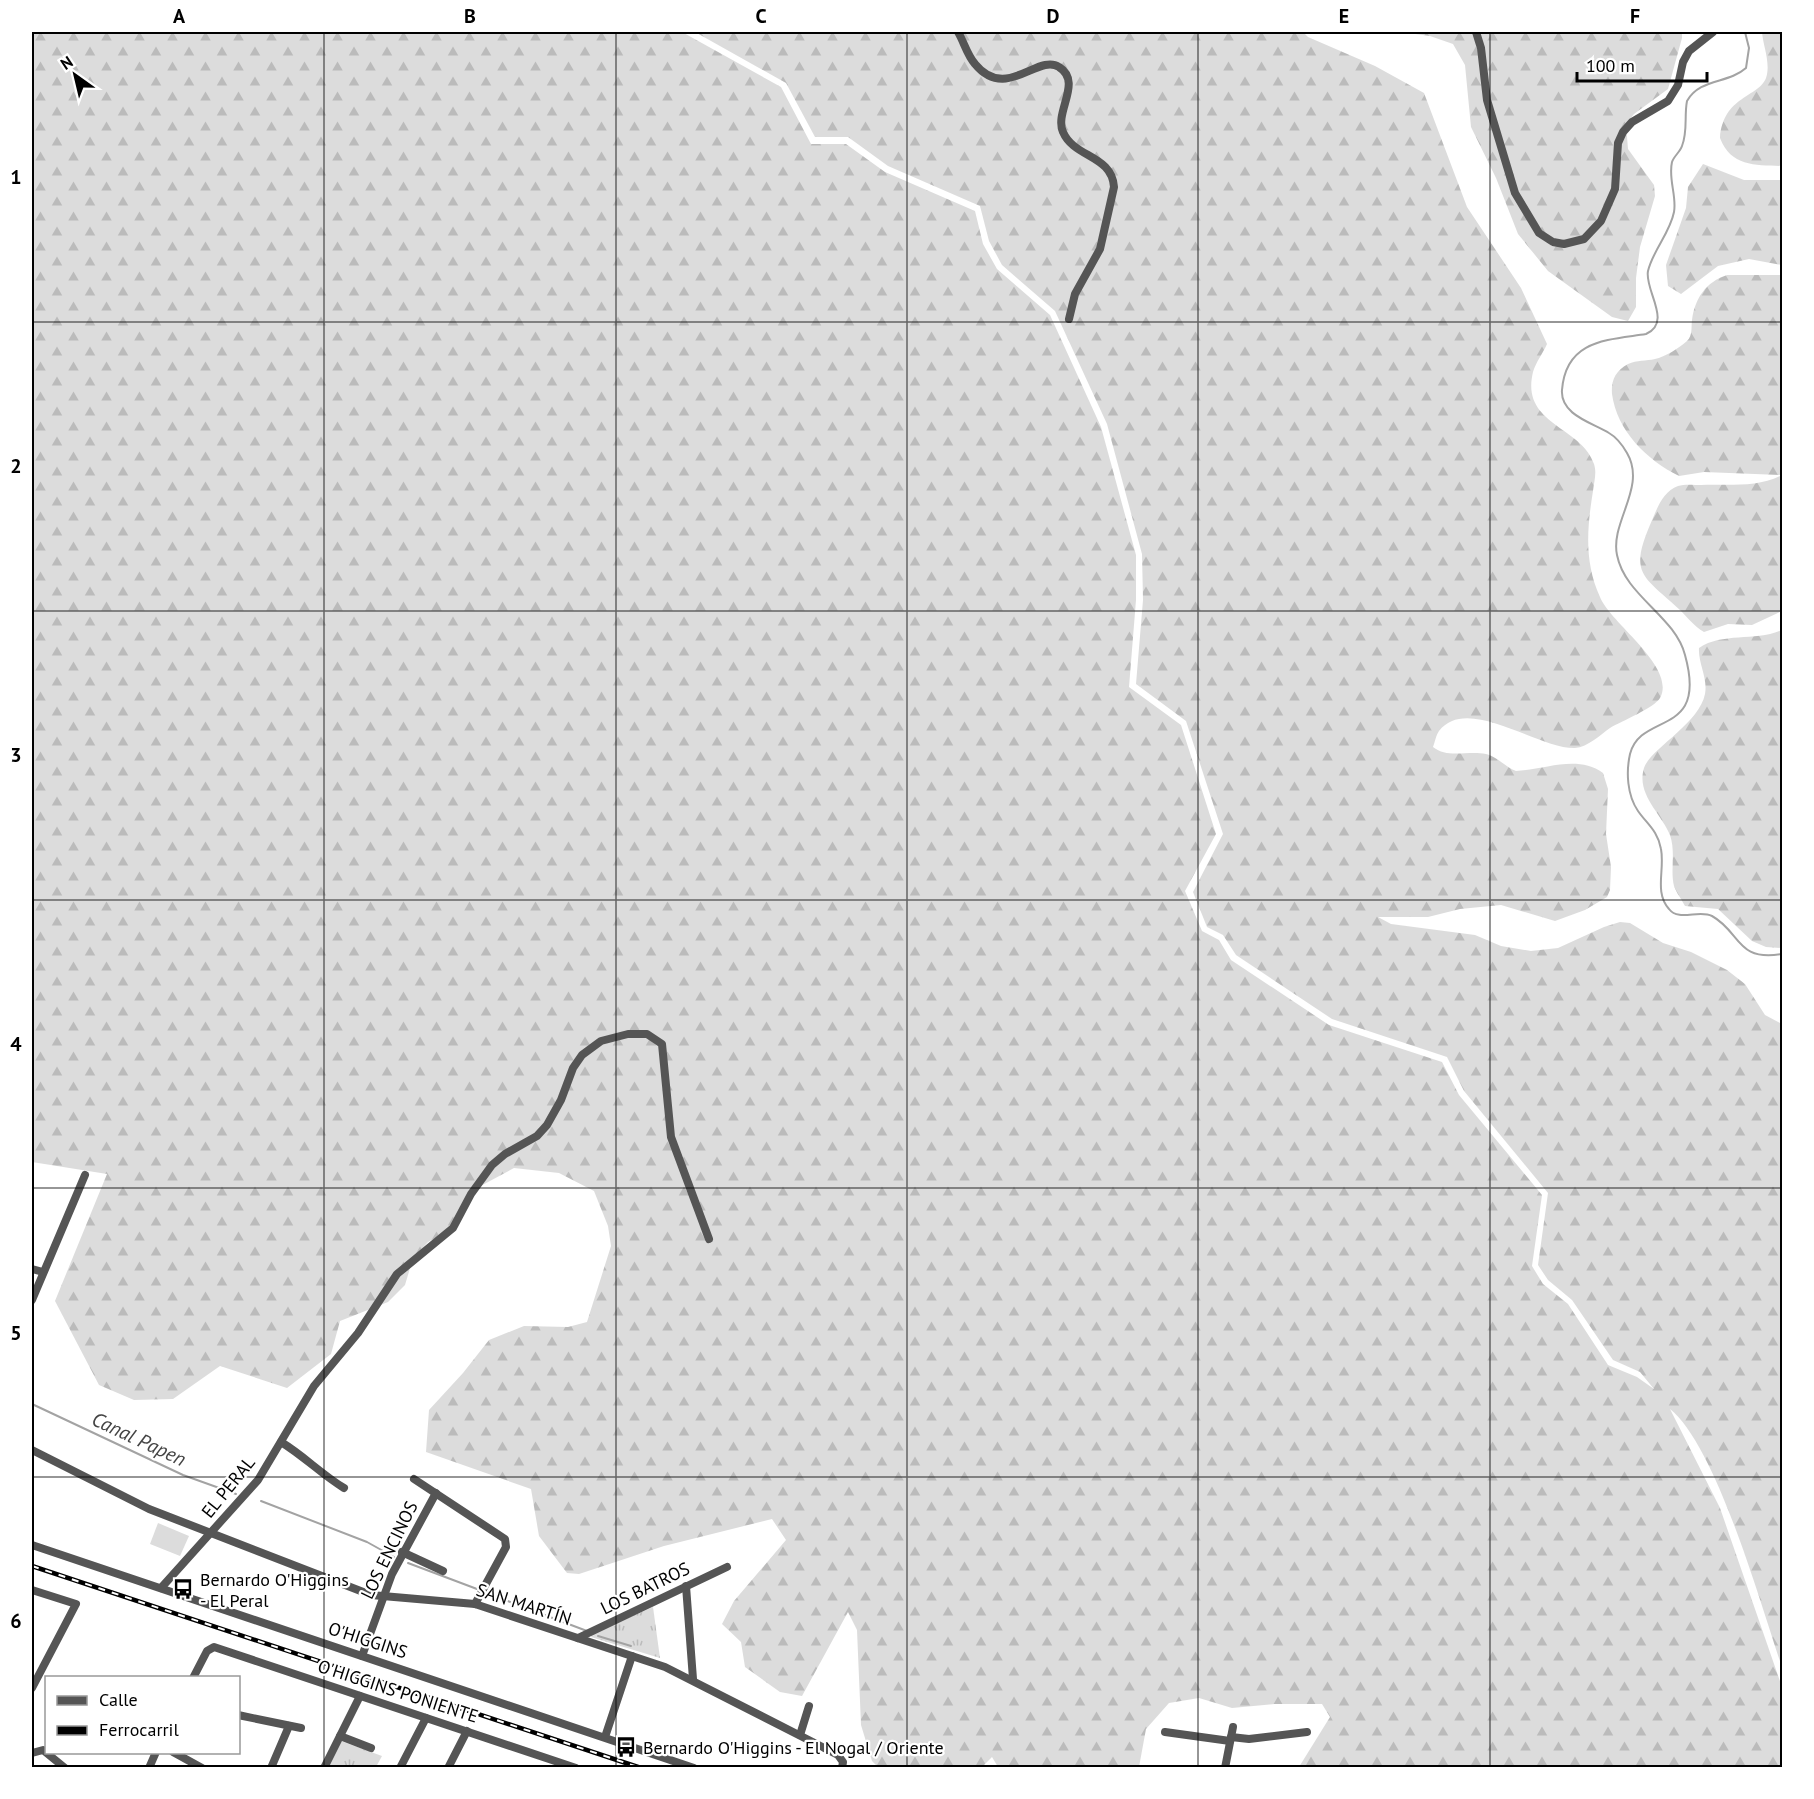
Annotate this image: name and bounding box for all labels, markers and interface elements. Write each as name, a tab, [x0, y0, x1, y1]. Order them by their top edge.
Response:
text: A	[173, 3, 186, 29]
text: B	[464, 3, 476, 29]
text: C	[755, 3, 767, 29]
text: D	[1047, 3, 1060, 29]
text: E	[1339, 3, 1349, 29]
text: F	[1630, 3, 1640, 29]
north arrow	[45, 45, 105, 105]
scale bar	[1577, 45, 1708, 83]
text: N	[57, 51, 77, 74]
text: 100 m	[1586, 54, 1635, 77]
text: 1	[10, 164, 22, 190]
text: 2	[10, 453, 22, 479]
text: 3	[10, 742, 22, 768]
text: 4	[10, 1031, 22, 1057]
text: 5	[10, 1320, 22, 1346]
water label: Canal Papen	[88, 1406, 190, 1472]
street label: EL PERAL	[196, 1451, 260, 1523]
street label: LOS ENCINOS	[355, 1497, 423, 1603]
street label: LOS BATROS	[597, 1557, 693, 1619]
place label: Bernardo O'Higgins - El Peral	[200, 1568, 349, 1612]
bus stop icon: Bernardo O'Higgins - El Peral	[171, 1577, 195, 1601]
street label: SAN MARTÍN	[473, 1578, 575, 1630]
text: 6	[10, 1608, 22, 1634]
street label: O'HIGGINS	[326, 1616, 410, 1664]
street label: O'HIGGINS PONIENTE	[315, 1654, 481, 1728]
legend	[45, 1676, 240, 1754]
text: Calle	[99, 1688, 138, 1711]
text: Ferrocarril	[99, 1718, 179, 1741]
bus stop icon: Bernardo O'Higgins - El Nogal / Oriente	[614, 1735, 638, 1759]
place label: Bernardo O'Higgins - El Nogal / Oriente	[643, 1736, 944, 1759]

